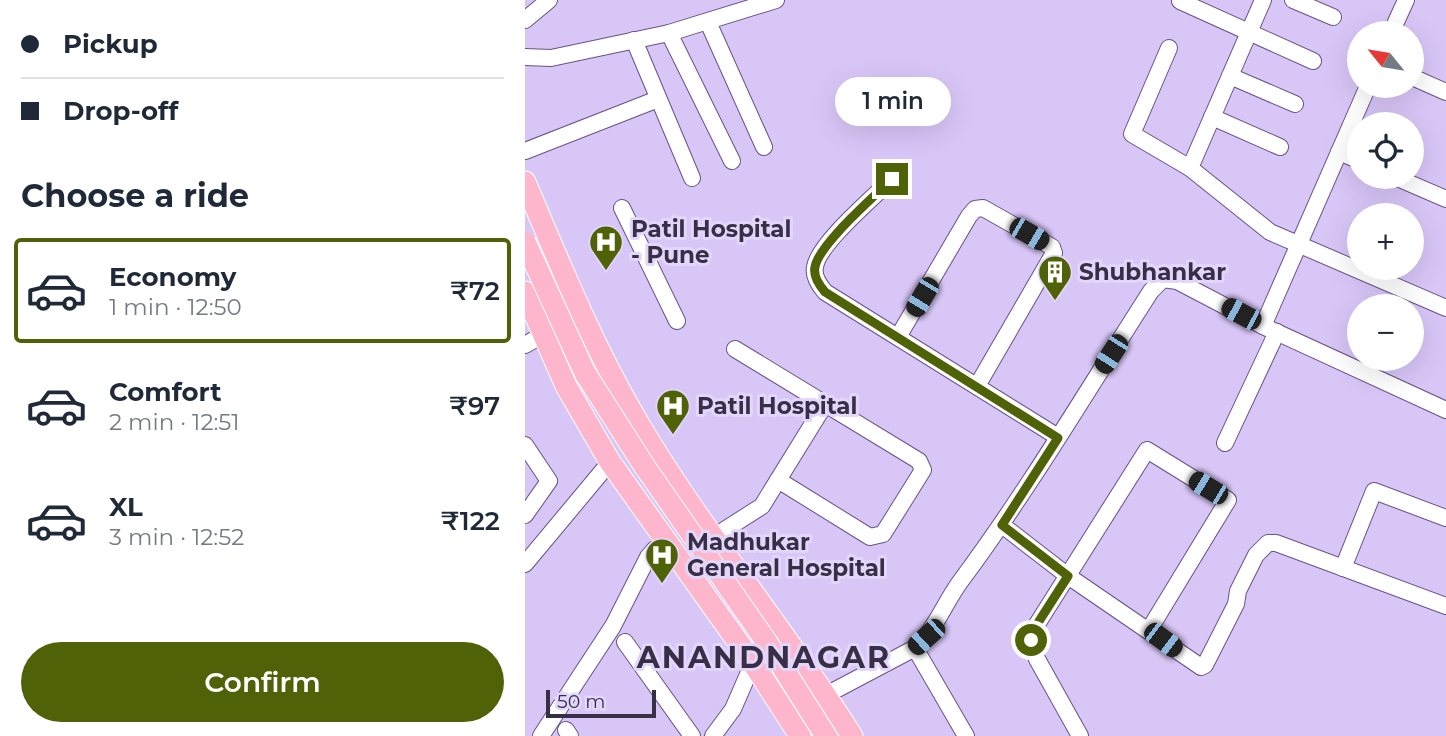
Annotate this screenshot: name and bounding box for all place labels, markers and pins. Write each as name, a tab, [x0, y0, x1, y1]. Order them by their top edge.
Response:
place label: Patil Hospital - Pune	[631, 215, 791, 269]
hospital icon: Patil Hospital - Pune	[587, 223, 625, 272]
building icon: Shubhankar	[1036, 253, 1074, 302]
place label: Shubhankar	[1079, 258, 1226, 286]
hospital icon: Patil Hospital	[654, 387, 692, 436]
place label: Patil Hospital	[697, 392, 857, 420]
place label: Madhukar General Hospital	[687, 528, 886, 582]
hospital icon: Madhukar General Hospital	[643, 536, 681, 585]

